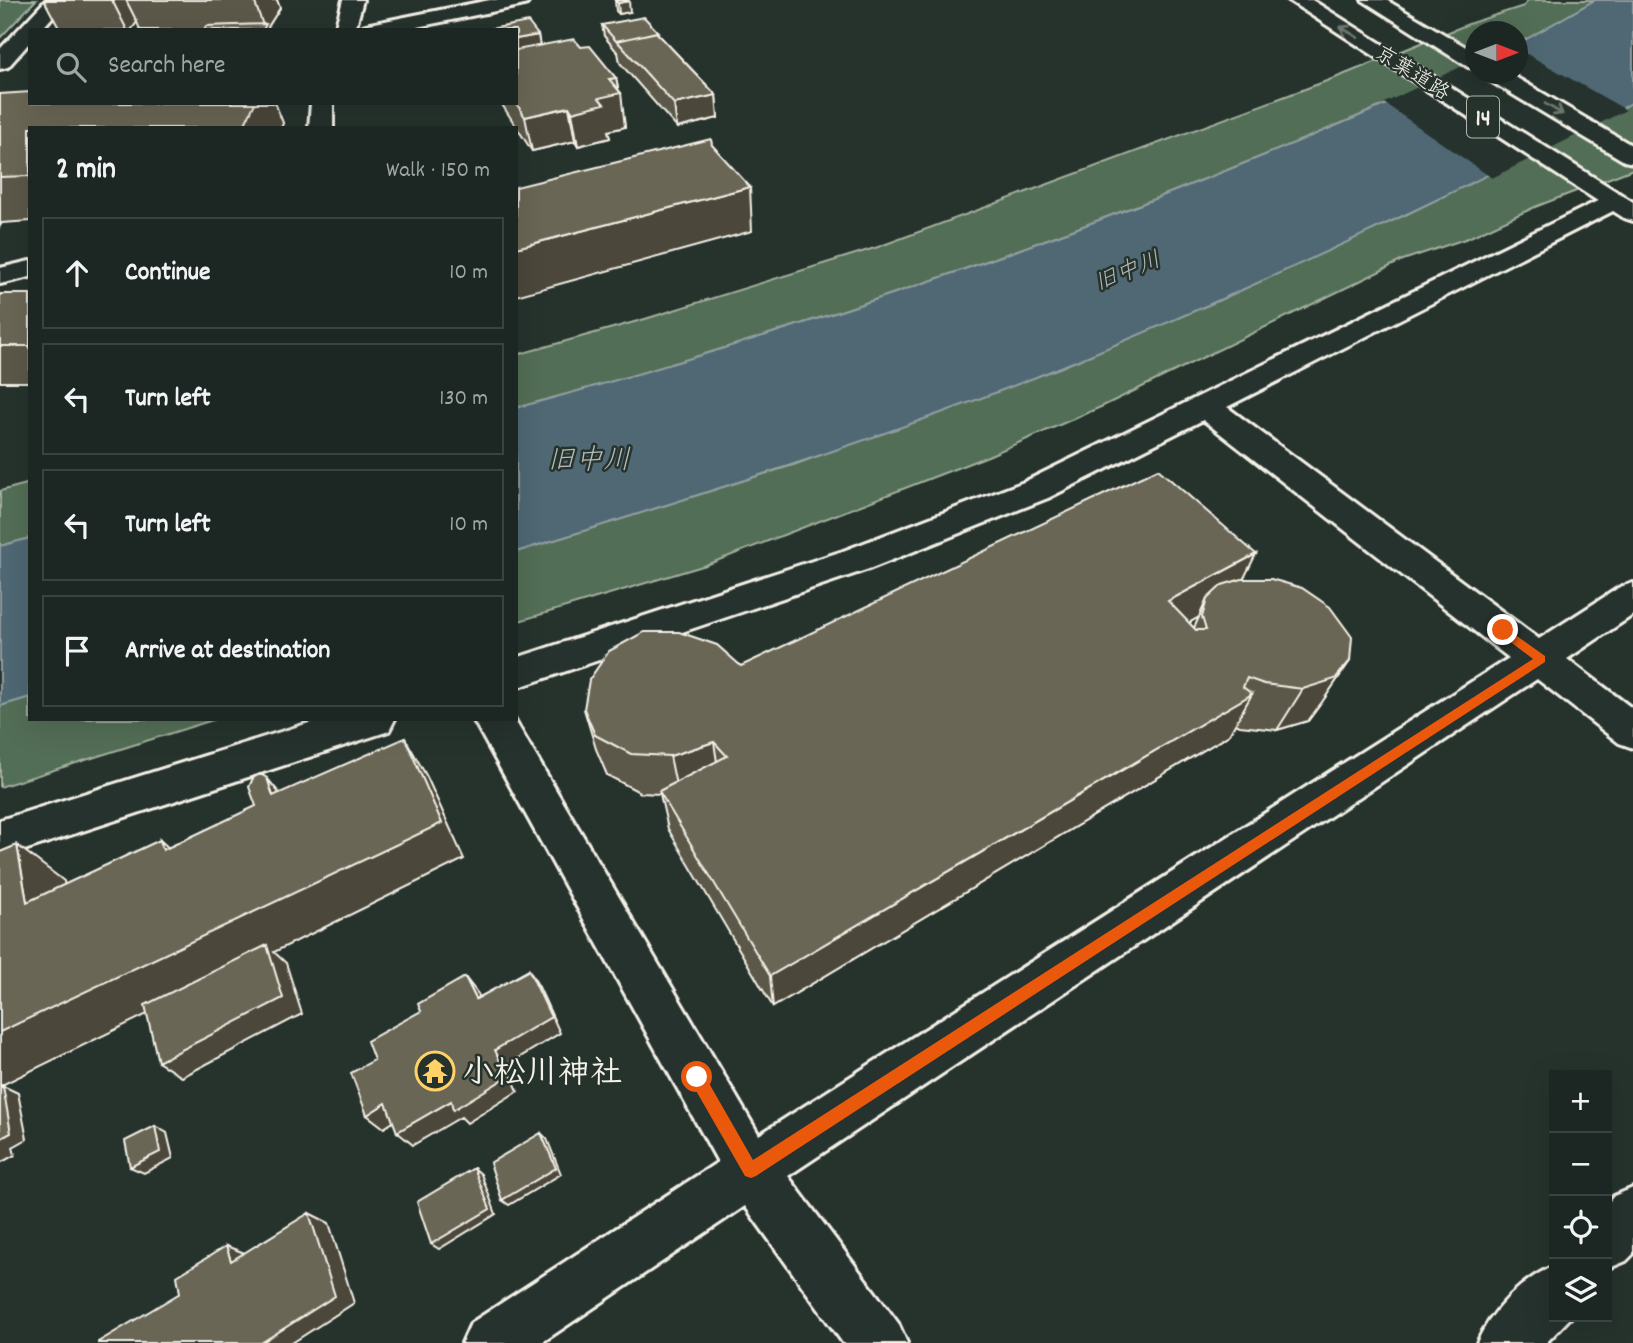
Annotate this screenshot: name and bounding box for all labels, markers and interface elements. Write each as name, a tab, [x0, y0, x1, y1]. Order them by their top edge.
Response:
north arrow	[1465, 21, 1528, 84]
one-way arrow	[1339, 24, 1359, 38]
search box	[28, 28, 518, 105]
street label: 京葉道路	[1368, 40, 1455, 110]
icon: search	[52, 48, 90, 86]
text: Search here	[108, 48, 226, 85]
road number: 14	[1467, 96, 1499, 138]
one-way arrow	[1543, 102, 1563, 116]
text: 2 min	[56, 150, 116, 193]
text: Walk · 150 m	[386, 155, 490, 188]
water label: 旧中川	[1090, 245, 1166, 301]
icon: ahead	[58, 254, 96, 292]
text: Continue	[125, 255, 210, 292]
text: 10 m	[449, 257, 488, 290]
icon: left	[58, 380, 96, 418]
text: Turn left	[125, 381, 211, 418]
text: 130 m	[439, 383, 488, 416]
water label: 旧中川	[547, 443, 631, 483]
icon: left	[58, 506, 96, 544]
text: Turn left	[125, 507, 211, 544]
text: 10 m	[449, 509, 488, 542]
route end	[1487, 614, 1518, 645]
icon: arrive	[58, 632, 96, 670]
text: Arrive at destination	[125, 633, 330, 670]
temple icon: 小松川神社	[414, 1050, 456, 1092]
place label: 小松川神社	[462, 1053, 622, 1099]
route start	[681, 1061, 712, 1092]
map controls	[1549, 1070, 1612, 1322]
button: +	[1549, 1070, 1612, 1133]
button: −	[1549, 1133, 1612, 1196]
button: locate	[1549, 1196, 1612, 1259]
button: layers	[1549, 1259, 1612, 1322]

